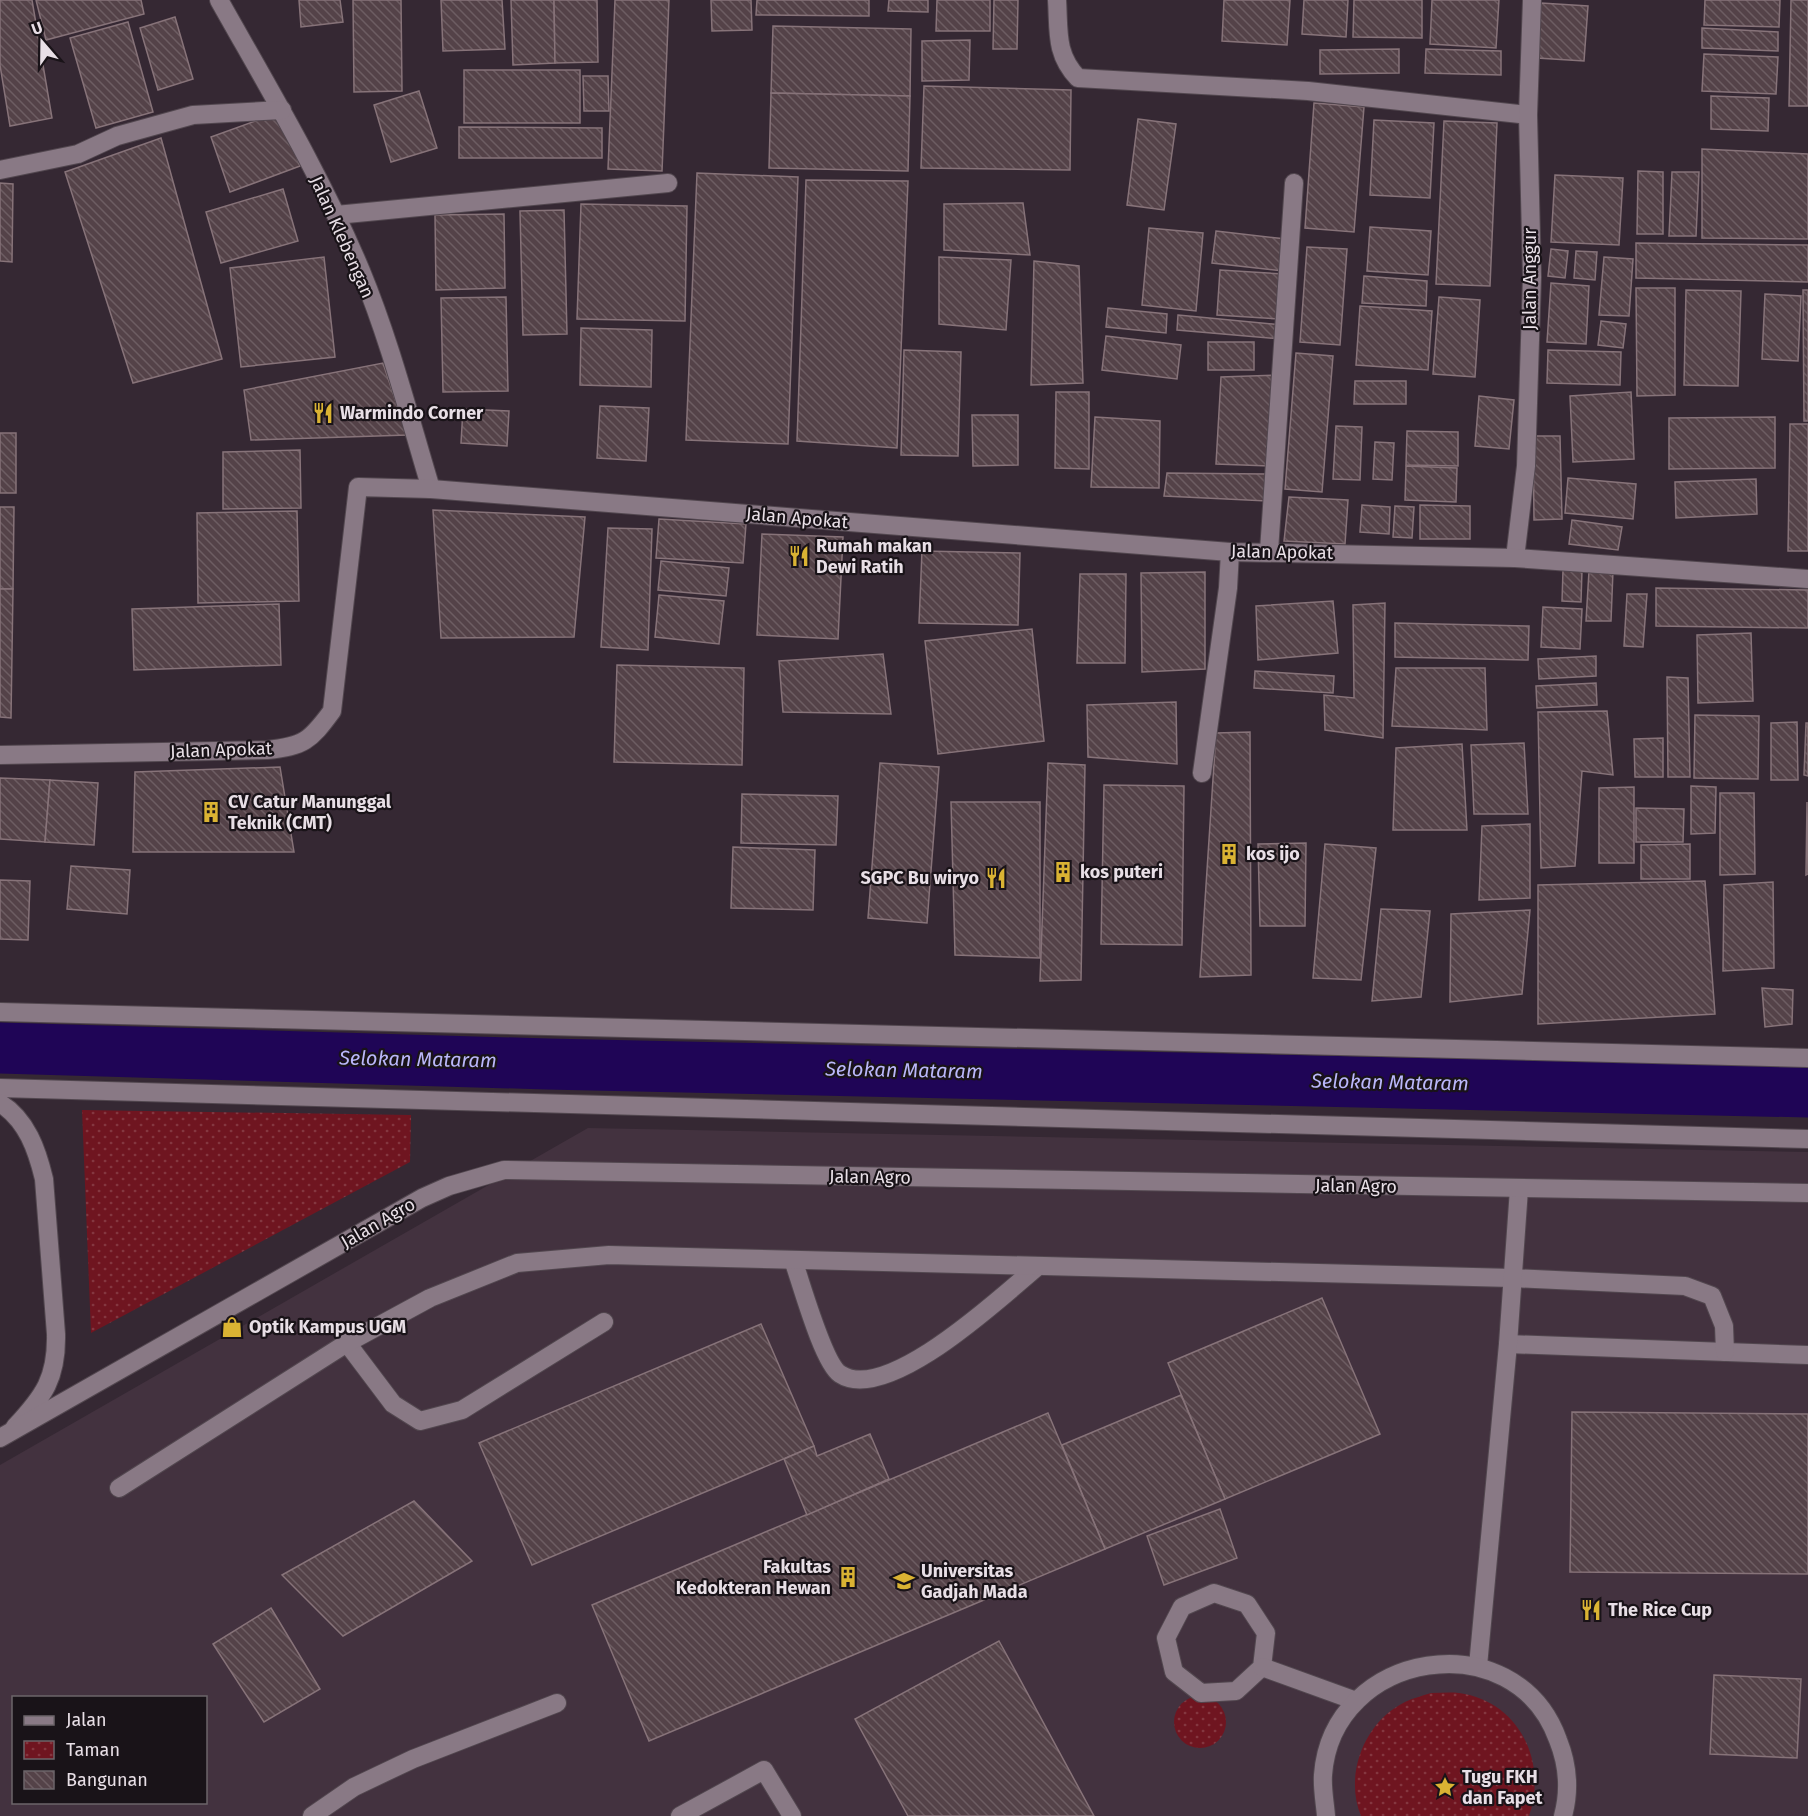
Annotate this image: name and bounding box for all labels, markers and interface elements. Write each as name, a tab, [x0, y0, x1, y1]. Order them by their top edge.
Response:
north arrow	[12, 12, 72, 72]
text: U	[29, 18, 45, 39]
street label: Jalan Klebengan	[305, 173, 379, 301]
street label: Jalan Anggur	[1519, 228, 1541, 330]
restaurant icon: Warmindo Corner	[311, 401, 335, 425]
place label: Warmindo Corner	[340, 402, 484, 424]
street label: Jalan Apokat	[745, 503, 849, 533]
place label: Rumah makan Dewi Ratih	[816, 535, 932, 578]
street label: Jalan Apokat	[1231, 540, 1334, 564]
restaurant icon: Rumah makan Dewi Ratih	[787, 544, 811, 568]
street label: Jalan Apokat	[170, 737, 273, 763]
place label: CV Catur Manunggal Teknik (CMT)	[228, 791, 392, 834]
building icon: CV Catur Manunggal Teknik (CMT)	[199, 800, 223, 824]
building icon: kos ijo	[1217, 842, 1241, 866]
place label: kos ijo	[1246, 843, 1300, 865]
building icon: kos puteri	[1051, 860, 1075, 884]
place label: kos puteri	[1080, 861, 1163, 883]
restaurant icon: SGPC Bu wiryo	[984, 866, 1008, 890]
place label: SGPC Bu wiryo	[861, 867, 979, 889]
water label: Selokan Mataram	[338, 1046, 497, 1072]
water label: Selokan Mataram	[824, 1057, 983, 1083]
water label: Selokan Mataram	[1310, 1069, 1469, 1095]
street label: Jalan Agro	[829, 1165, 911, 1189]
street label: Jalan Agro	[1315, 1174, 1397, 1198]
street label: Jalan Agro	[337, 1193, 419, 1253]
shop icon: Optik Kampus UGM	[220, 1315, 244, 1339]
place label: Optik Kampus UGM	[249, 1316, 406, 1338]
place label: Fakultas Kedokteran Hewan	[676, 1556, 831, 1599]
place label: Universitas Gadjah Mada	[921, 1560, 1028, 1603]
building icon: Fakultas Kedokteran Hewan	[836, 1565, 860, 1589]
school or university icon: Universitas Gadjah Mada	[892, 1569, 916, 1593]
restaurant icon: The Rice Cup	[1579, 1598, 1603, 1622]
place label: The Rice Cup	[1608, 1599, 1712, 1621]
legend	[12, 1696, 207, 1804]
text: Jalan	[66, 1709, 107, 1731]
text: Taman	[66, 1739, 120, 1761]
place label: Tugu FKH dan Fapet	[1462, 1766, 1544, 1809]
text: Bangunan	[66, 1769, 148, 1791]
place icon: Tugu FKH dan Fapet	[1433, 1775, 1457, 1799]

